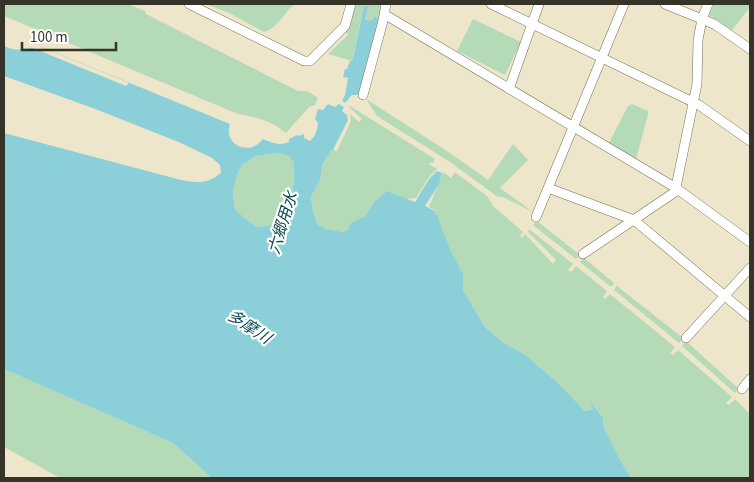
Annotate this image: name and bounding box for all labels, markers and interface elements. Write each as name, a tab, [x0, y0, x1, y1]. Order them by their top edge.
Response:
scale bar	[22, 20, 116, 52]
text: 100 m	[30, 27, 68, 48]
water label: 六郷用水	[263, 187, 303, 257]
water label: 多摩川	[223, 305, 277, 350]

